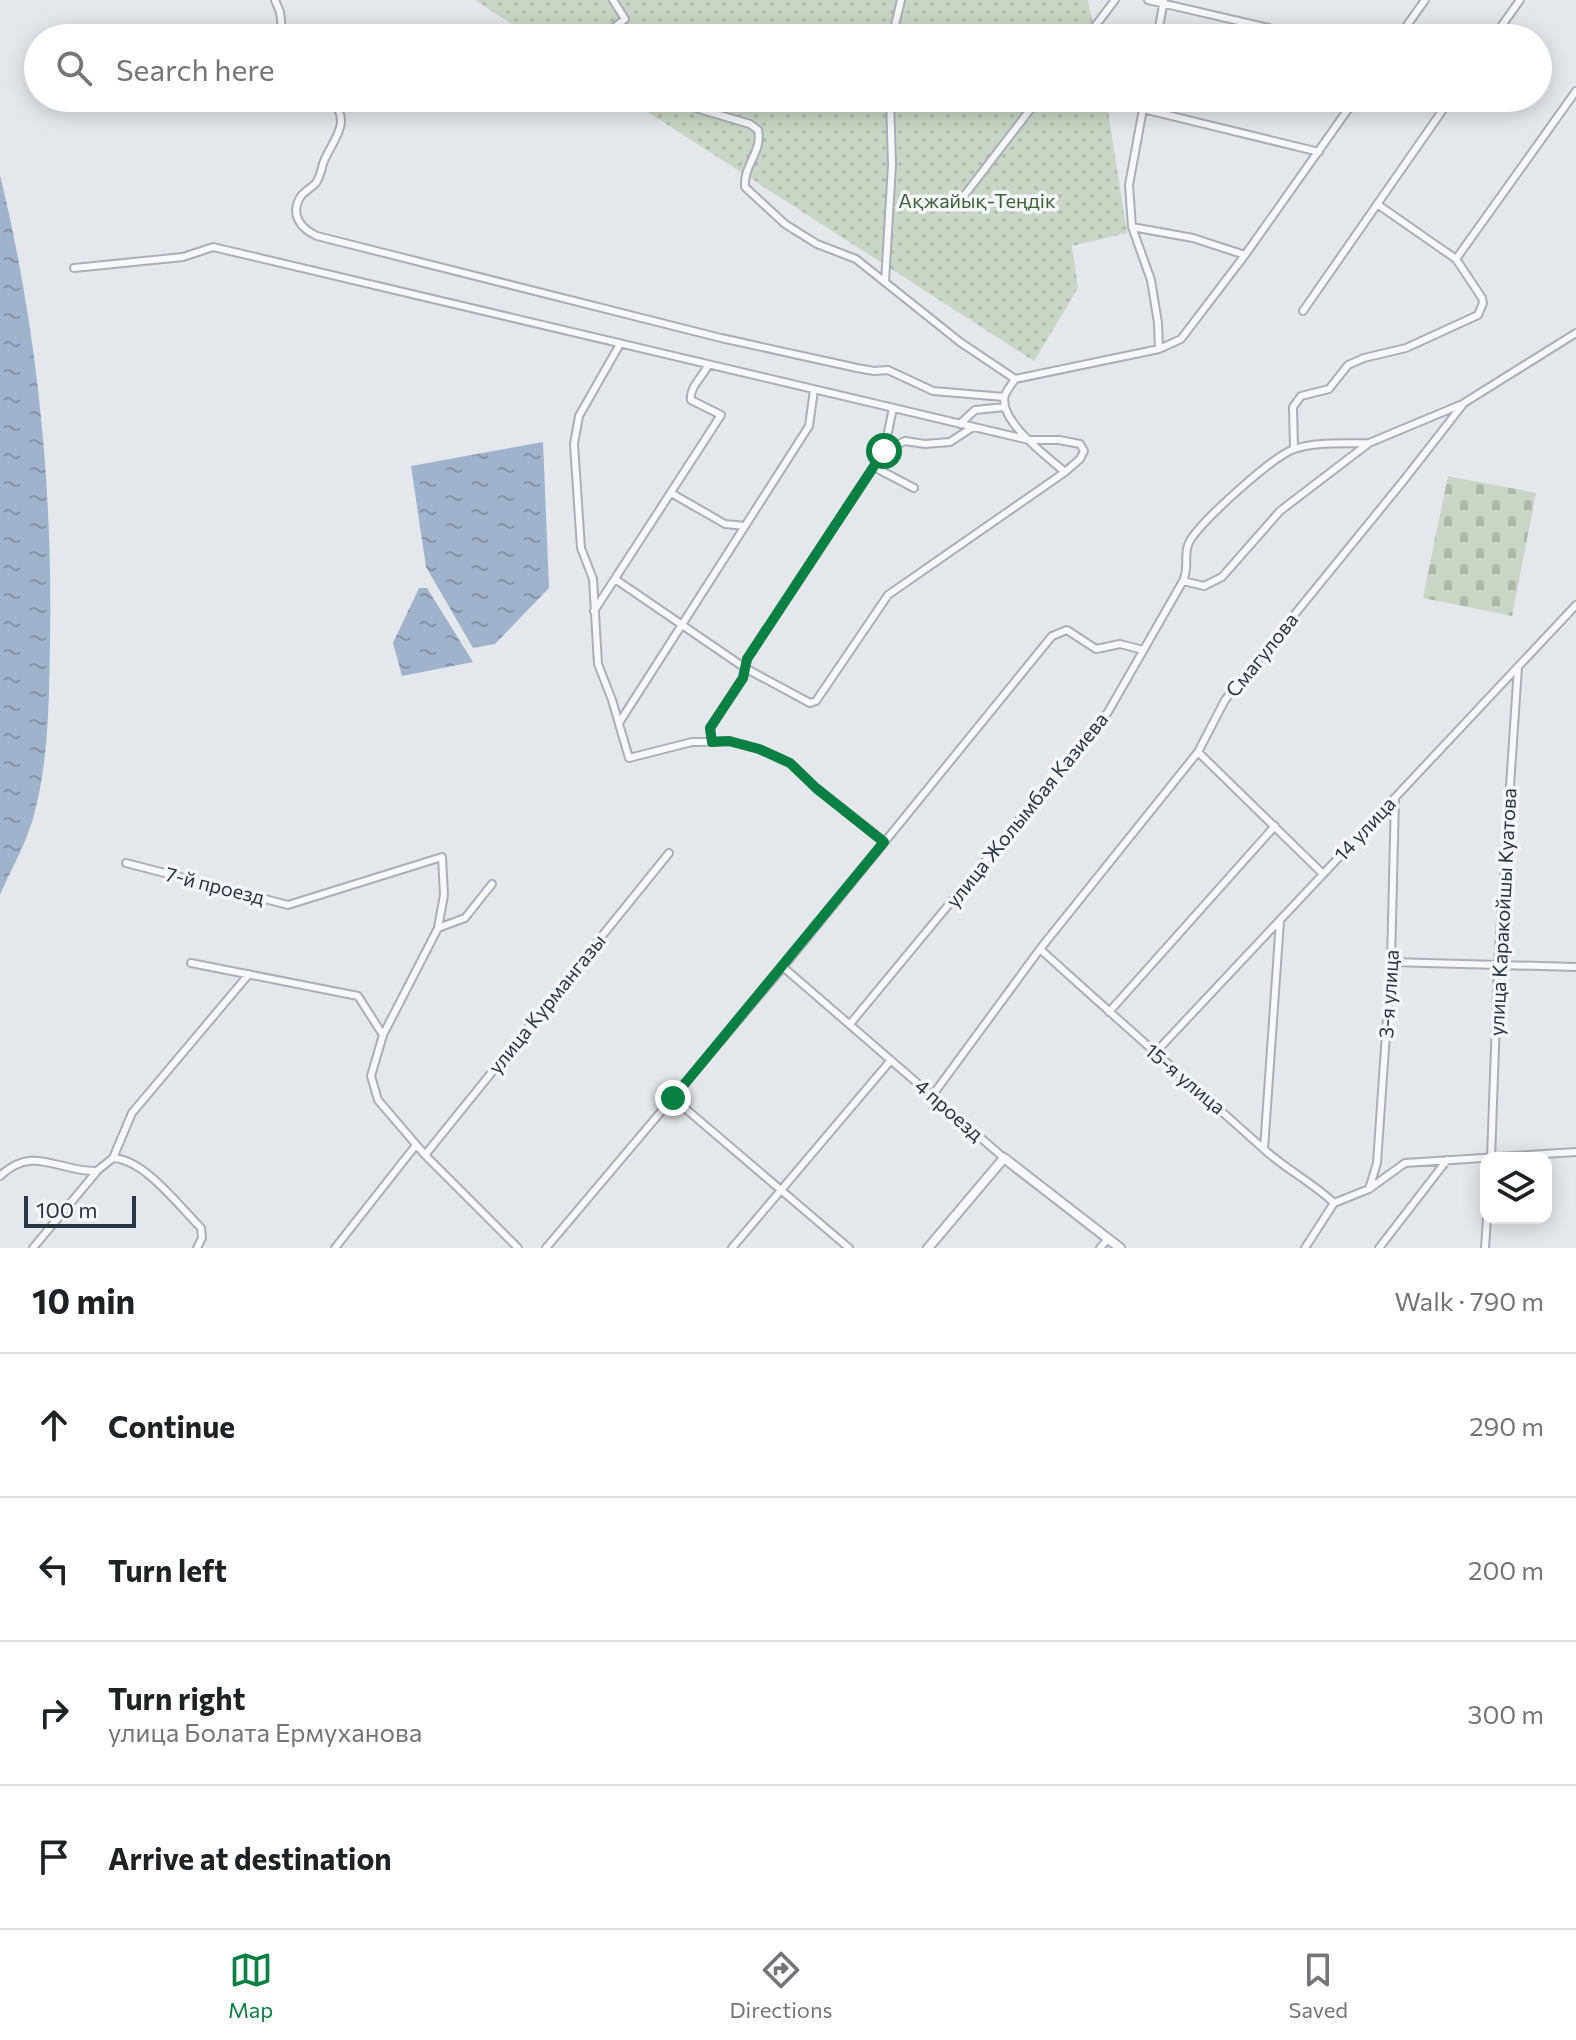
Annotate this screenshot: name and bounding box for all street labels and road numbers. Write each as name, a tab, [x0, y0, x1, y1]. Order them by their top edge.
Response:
street label: Смагулова	[1220, 607, 1302, 701]
street label: улица Жолымбая Казиева	[940, 707, 1112, 912]
street label: улица Каракойшы Куатова	[1484, 787, 1520, 1037]
street label: 14 улица	[1329, 791, 1400, 865]
street label: 7-й проезд	[163, 861, 268, 909]
street label: улица Курмангазы	[483, 929, 610, 1078]
street label: 3-я улица	[1373, 949, 1403, 1039]
street label: 15-я улица	[1141, 1038, 1231, 1119]
street label: 4 проезд	[911, 1073, 989, 1146]

